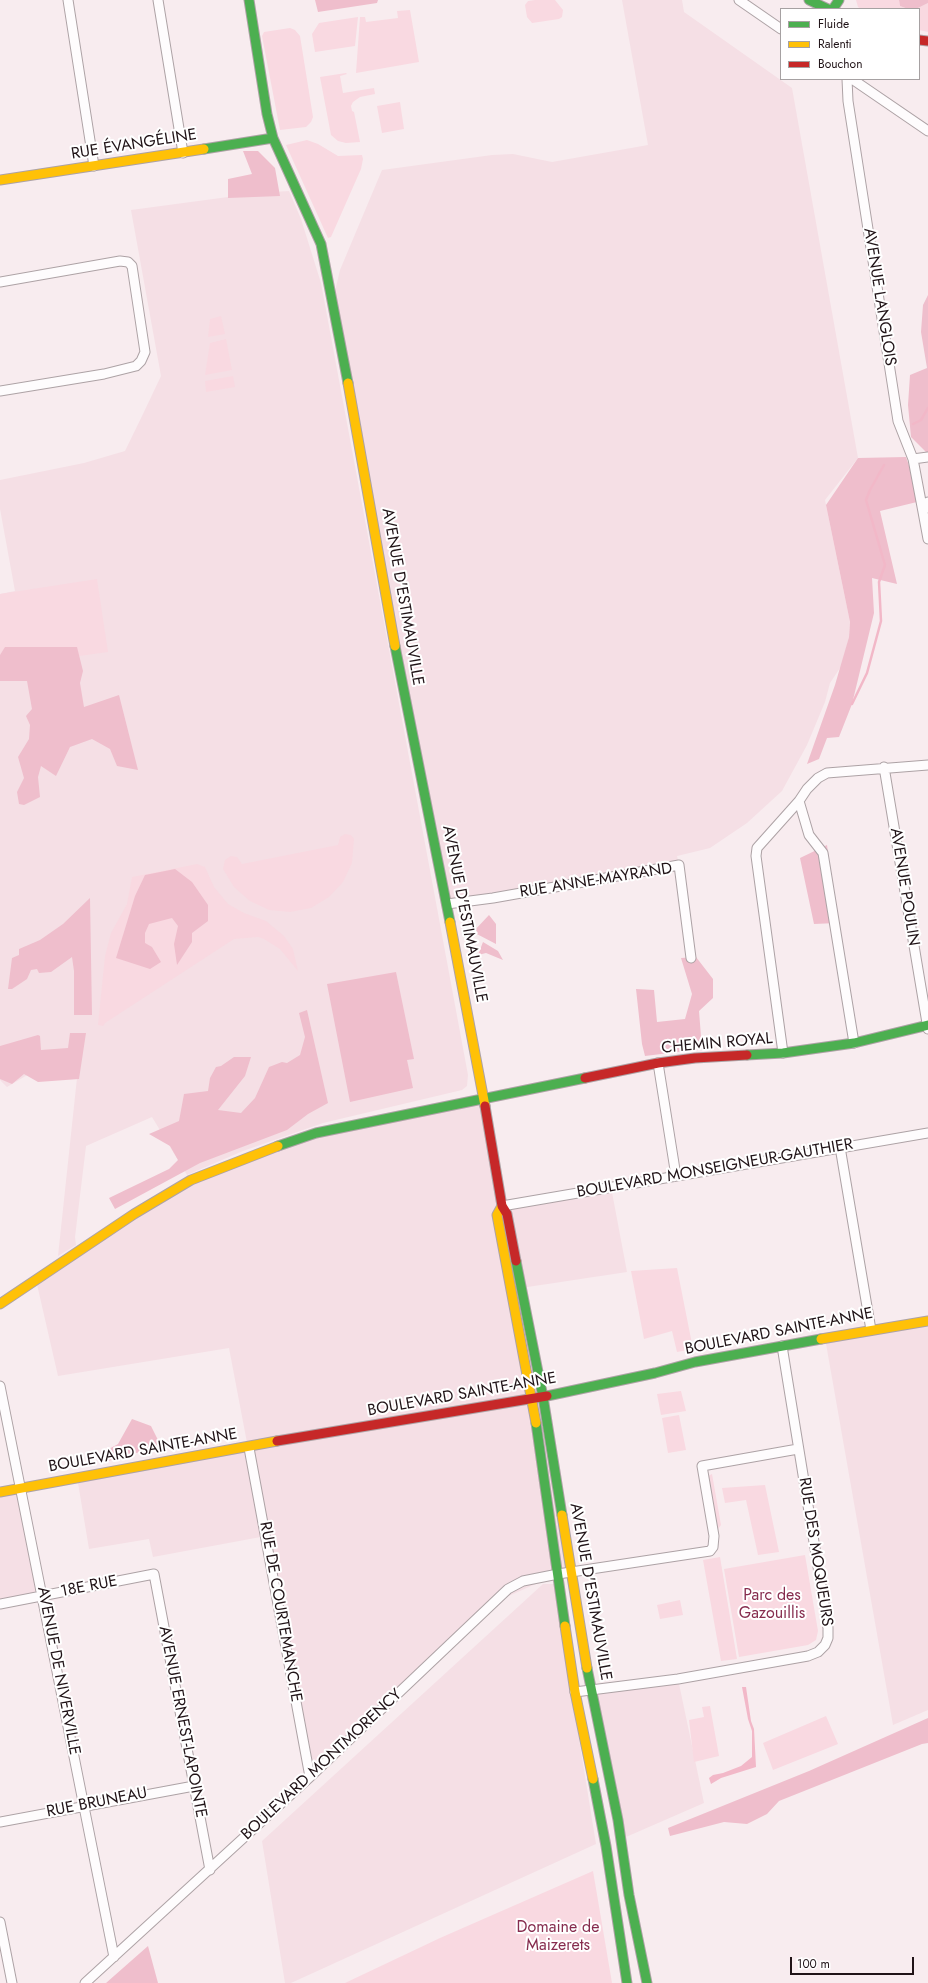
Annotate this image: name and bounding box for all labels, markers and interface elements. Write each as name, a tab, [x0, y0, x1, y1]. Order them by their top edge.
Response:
legend	[780, 8, 920, 80]
text: Fluide	[818, 15, 849, 33]
text: Ralenti	[818, 35, 852, 53]
text: Bouchon	[818, 55, 862, 73]
street label: RUE ÉVANGÉLINE	[70, 126, 198, 164]
street label: AVENUE LANGLOIS	[859, 227, 899, 367]
street label: AVENUE D'ESTIMAUVILLE	[377, 507, 427, 687]
street label: AVENUE D'ESTIMAUVILLE	[437, 824, 491, 1004]
street label: AVENUE POULIN	[885, 827, 923, 947]
street label: RUE ANNE-MAYRAND	[518, 859, 674, 903]
street label: CHEMIN ROYAL	[661, 1030, 773, 1058]
street label: BOULEVARD MONSEIGNEUR-GAUTHIER	[575, 1135, 855, 1203]
street label: BOULEVARD SAINTE-ANNE	[683, 1304, 875, 1360]
street label: BOULEVARD SAINTE-ANNE	[366, 1369, 558, 1421]
street label: BOULEVARD SAINTE-ANNE	[47, 1425, 239, 1477]
street label: RUE DES MOQUEURS	[794, 1476, 836, 1628]
street label: AVENUE D'ESTIMAUVILLE	[565, 1502, 615, 1682]
street label: RUE DE COURTEMANCHE	[255, 1520, 305, 1704]
street label: 18E RUE	[59, 1572, 119, 1602]
street label: AVENUE DE NIVERVILLE	[32, 1585, 84, 1757]
park label: Parc des Gazouillis	[739, 1586, 805, 1624]
street label: AVENUE ERNEST-LAPOINTE	[154, 1624, 210, 1820]
street label: BOULEVARD MONTMORENCY	[238, 1686, 406, 1844]
street label: RUE BRUNEAU	[45, 1784, 149, 1822]
park label: Domaine de Maizerets	[517, 1918, 599, 1956]
scale bar	[792, 1949, 916, 1975]
text: 100 m	[797, 1955, 830, 1973]

